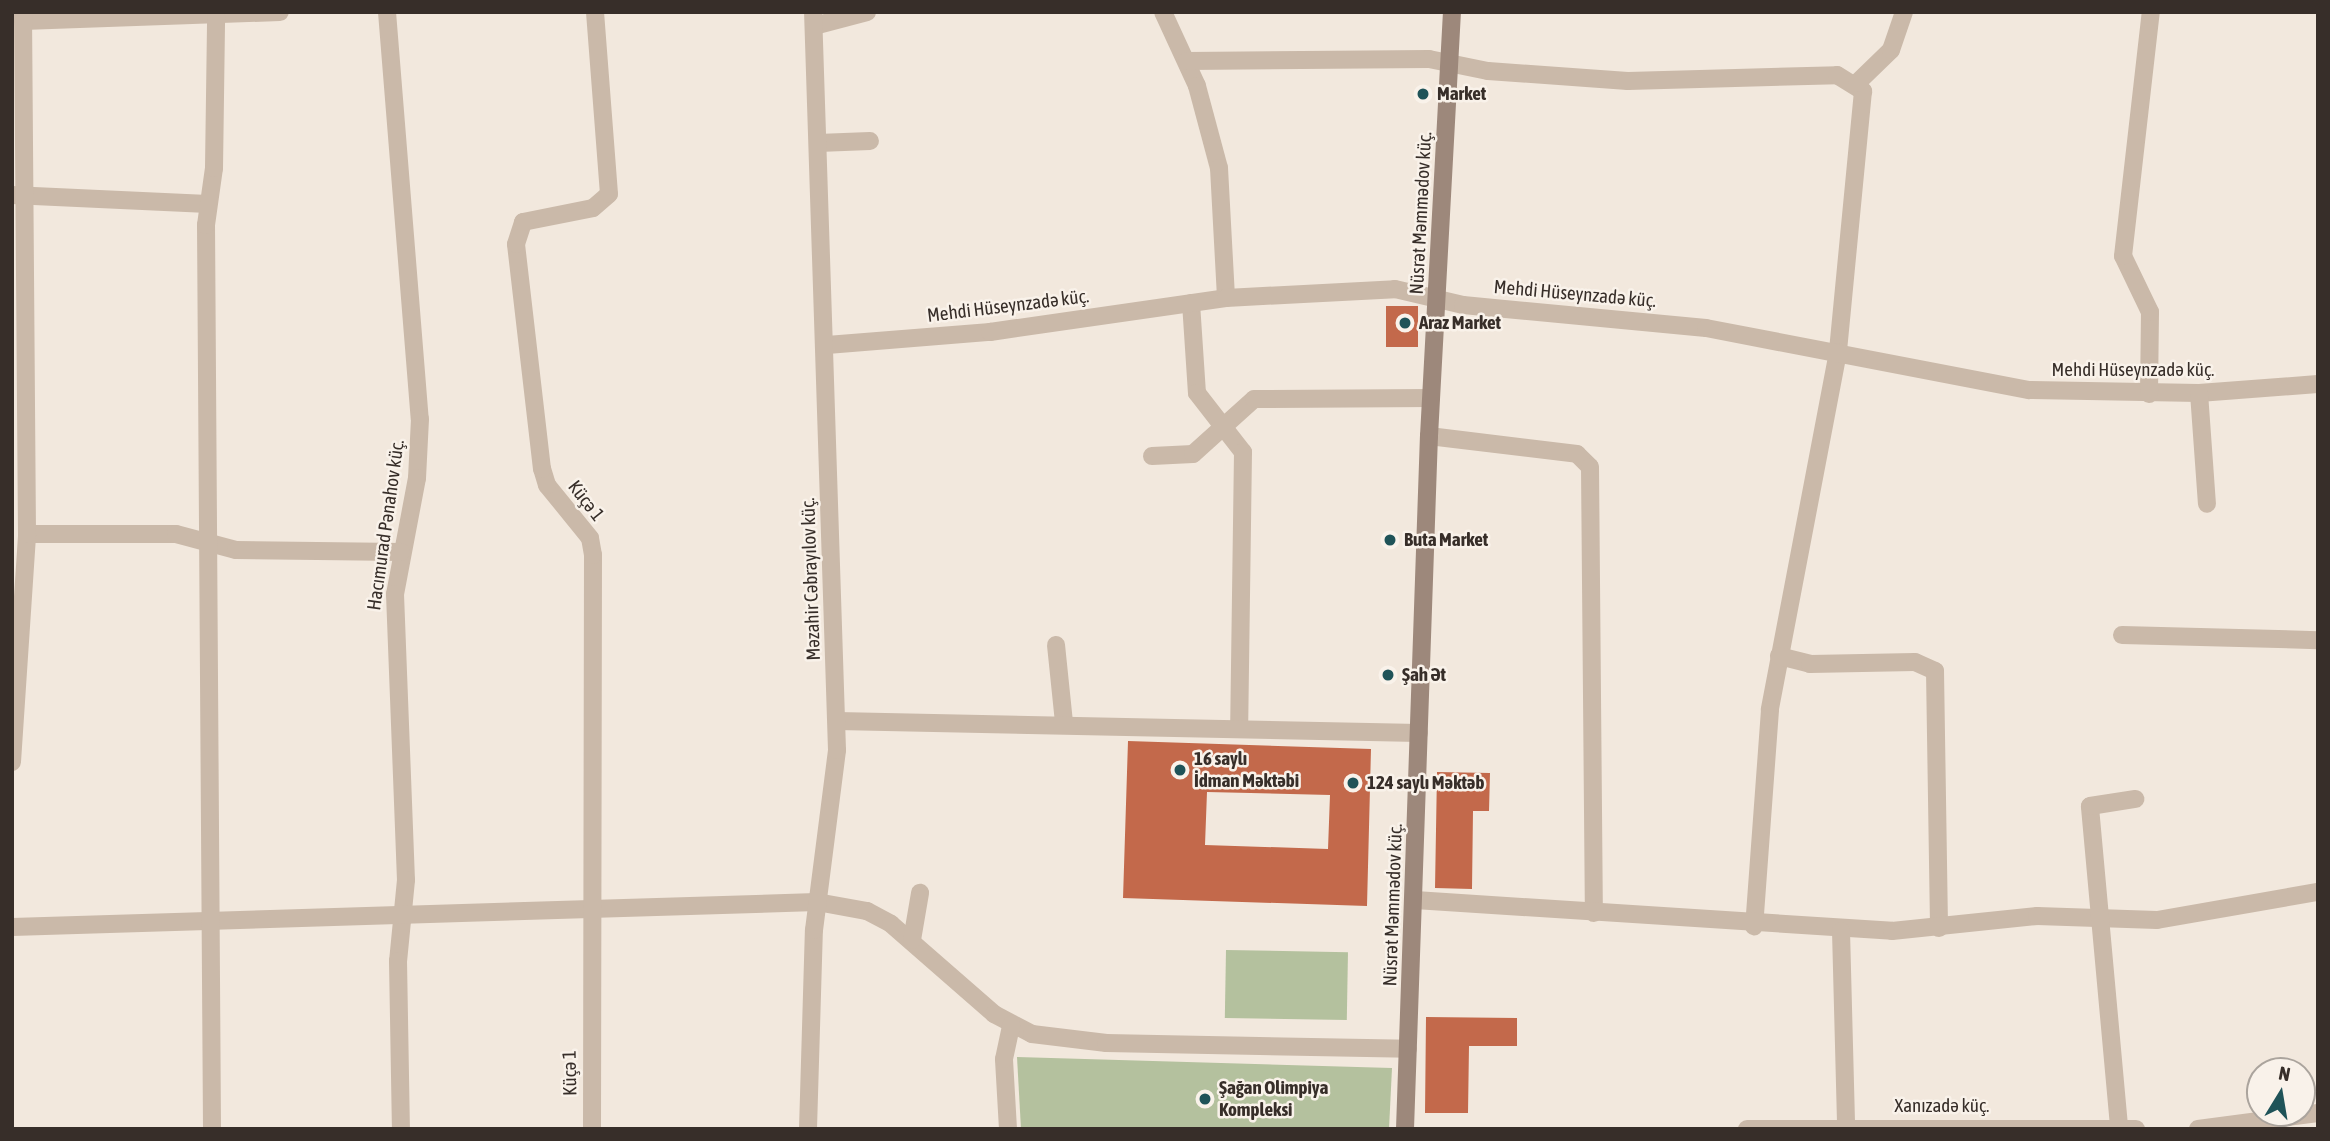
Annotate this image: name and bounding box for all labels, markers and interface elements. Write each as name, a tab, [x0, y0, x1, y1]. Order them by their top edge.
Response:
place label: Market	[1437, 83, 1486, 105]
marker: Market	[1415, 86, 1431, 102]
street label: Nüsrət Məmmədov küç.	[1405, 131, 1437, 295]
street label: Mehdi Hüseynzadə küç.	[1493, 276, 1657, 312]
street label: Mehdi Hüseynzadə küç.	[926, 285, 1090, 327]
place label: Araz Market	[1419, 312, 1501, 334]
marker: Araz Market	[1397, 315, 1413, 331]
street label: Mehdi Hüseynzadə küç.	[2052, 359, 2214, 381]
street label: Hacımurad Pənahov küç.	[363, 438, 409, 612]
street label: Küçə 1	[563, 476, 609, 526]
street label: Məzahir Cəbrayılov küç.	[797, 497, 825, 661]
place label: Buta Market	[1404, 529, 1488, 551]
marker: Buta Market	[1382, 532, 1398, 548]
place label: Şah Ət	[1402, 664, 1446, 686]
marker: Şah Ət	[1380, 667, 1396, 683]
place label: 16 saylı İdman Məktəbi	[1194, 748, 1299, 792]
marker: 16 saylı İdman Məktəbi	[1172, 762, 1188, 778]
place label: 124 saylı Məktəb	[1367, 772, 1484, 794]
marker: 124 saylı Məktəb	[1345, 775, 1361, 791]
street label: Nüsrət Məmmədov küç.	[1379, 823, 1407, 987]
street label: Küçə 1	[558, 1050, 582, 1096]
north arrow	[2246, 1057, 2316, 1127]
text: N	[2277, 1061, 2292, 1085]
place label: Şağan Olimpiya Kompleksi	[1219, 1077, 1328, 1121]
marker: Şağan Olimpiya Kompleksi	[1197, 1091, 1213, 1107]
street label: Xanızadə küç.	[1895, 1095, 1989, 1117]

